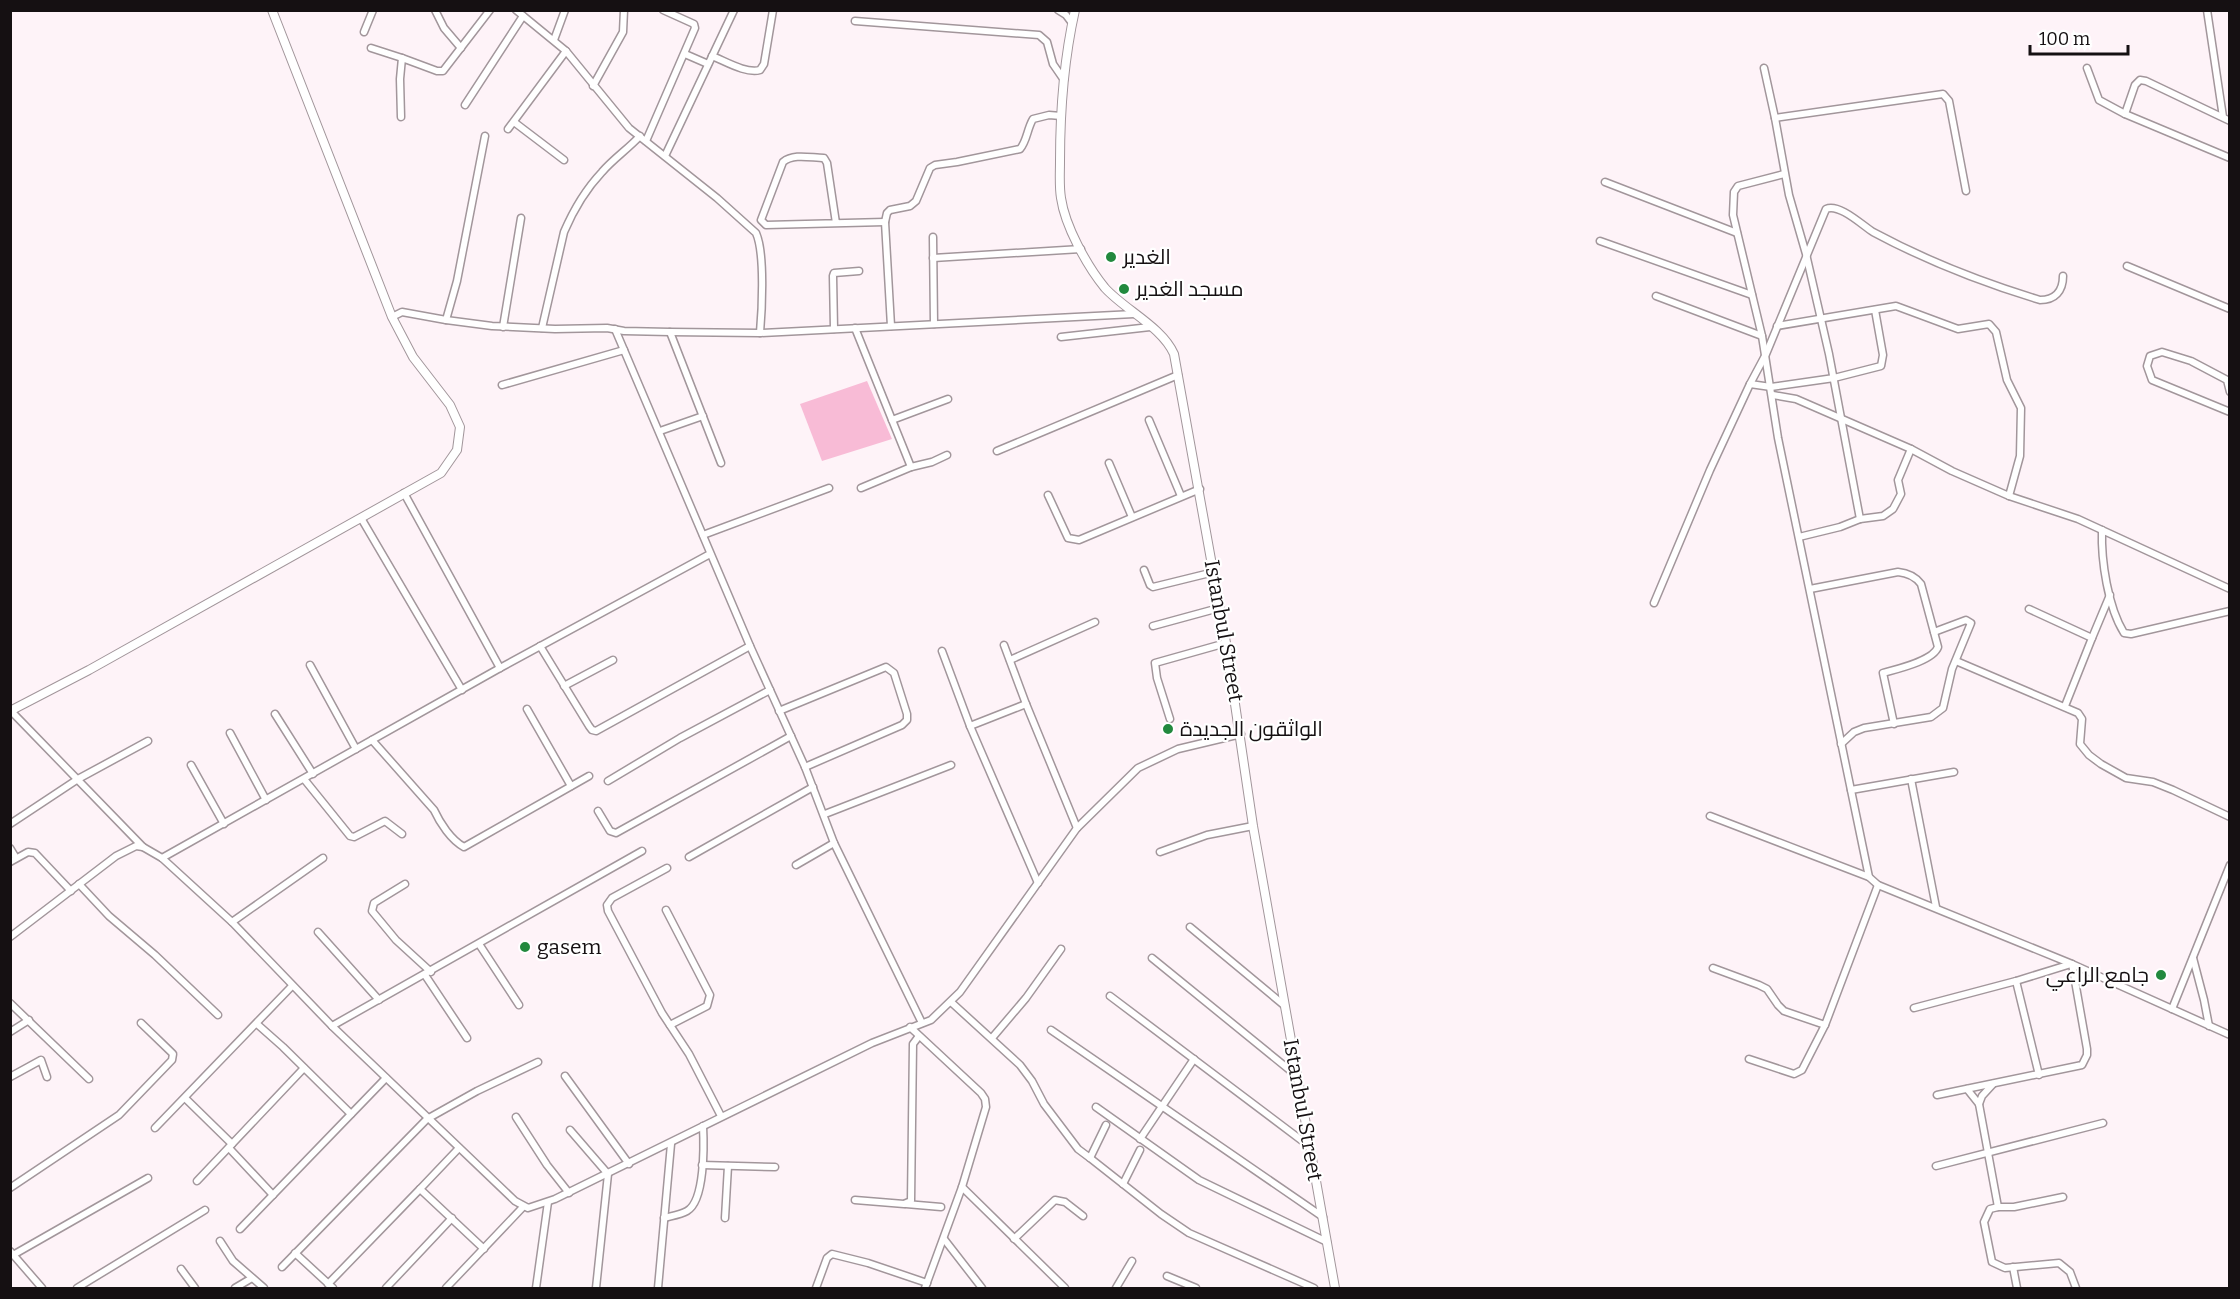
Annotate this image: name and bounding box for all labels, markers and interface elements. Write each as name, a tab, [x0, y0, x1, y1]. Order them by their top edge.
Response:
scale bar	[2030, 18, 2128, 56]
text: 100 m	[2039, 28, 2090, 50]
place label: الغدير	[1122, 244, 1171, 270]
marker: الغدير	[1104, 250, 1118, 264]
place label: مسجد الغدير	[1135, 276, 1244, 302]
marker: مسجد الغدير	[1117, 282, 1131, 296]
street label: Istanbul Street	[1199, 558, 1249, 705]
place label: الواثقون الجديدة	[1180, 716, 1323, 742]
marker: الواثقون الجديدة	[1161, 722, 1175, 736]
place label: gasem	[537, 934, 602, 960]
marker: gasem	[518, 940, 532, 954]
place label: جامع الراعي	[2046, 962, 2149, 991]
marker: جامع الراعي	[2154, 968, 2168, 982]
street label: Istanbul Street	[1278, 1037, 1328, 1184]

